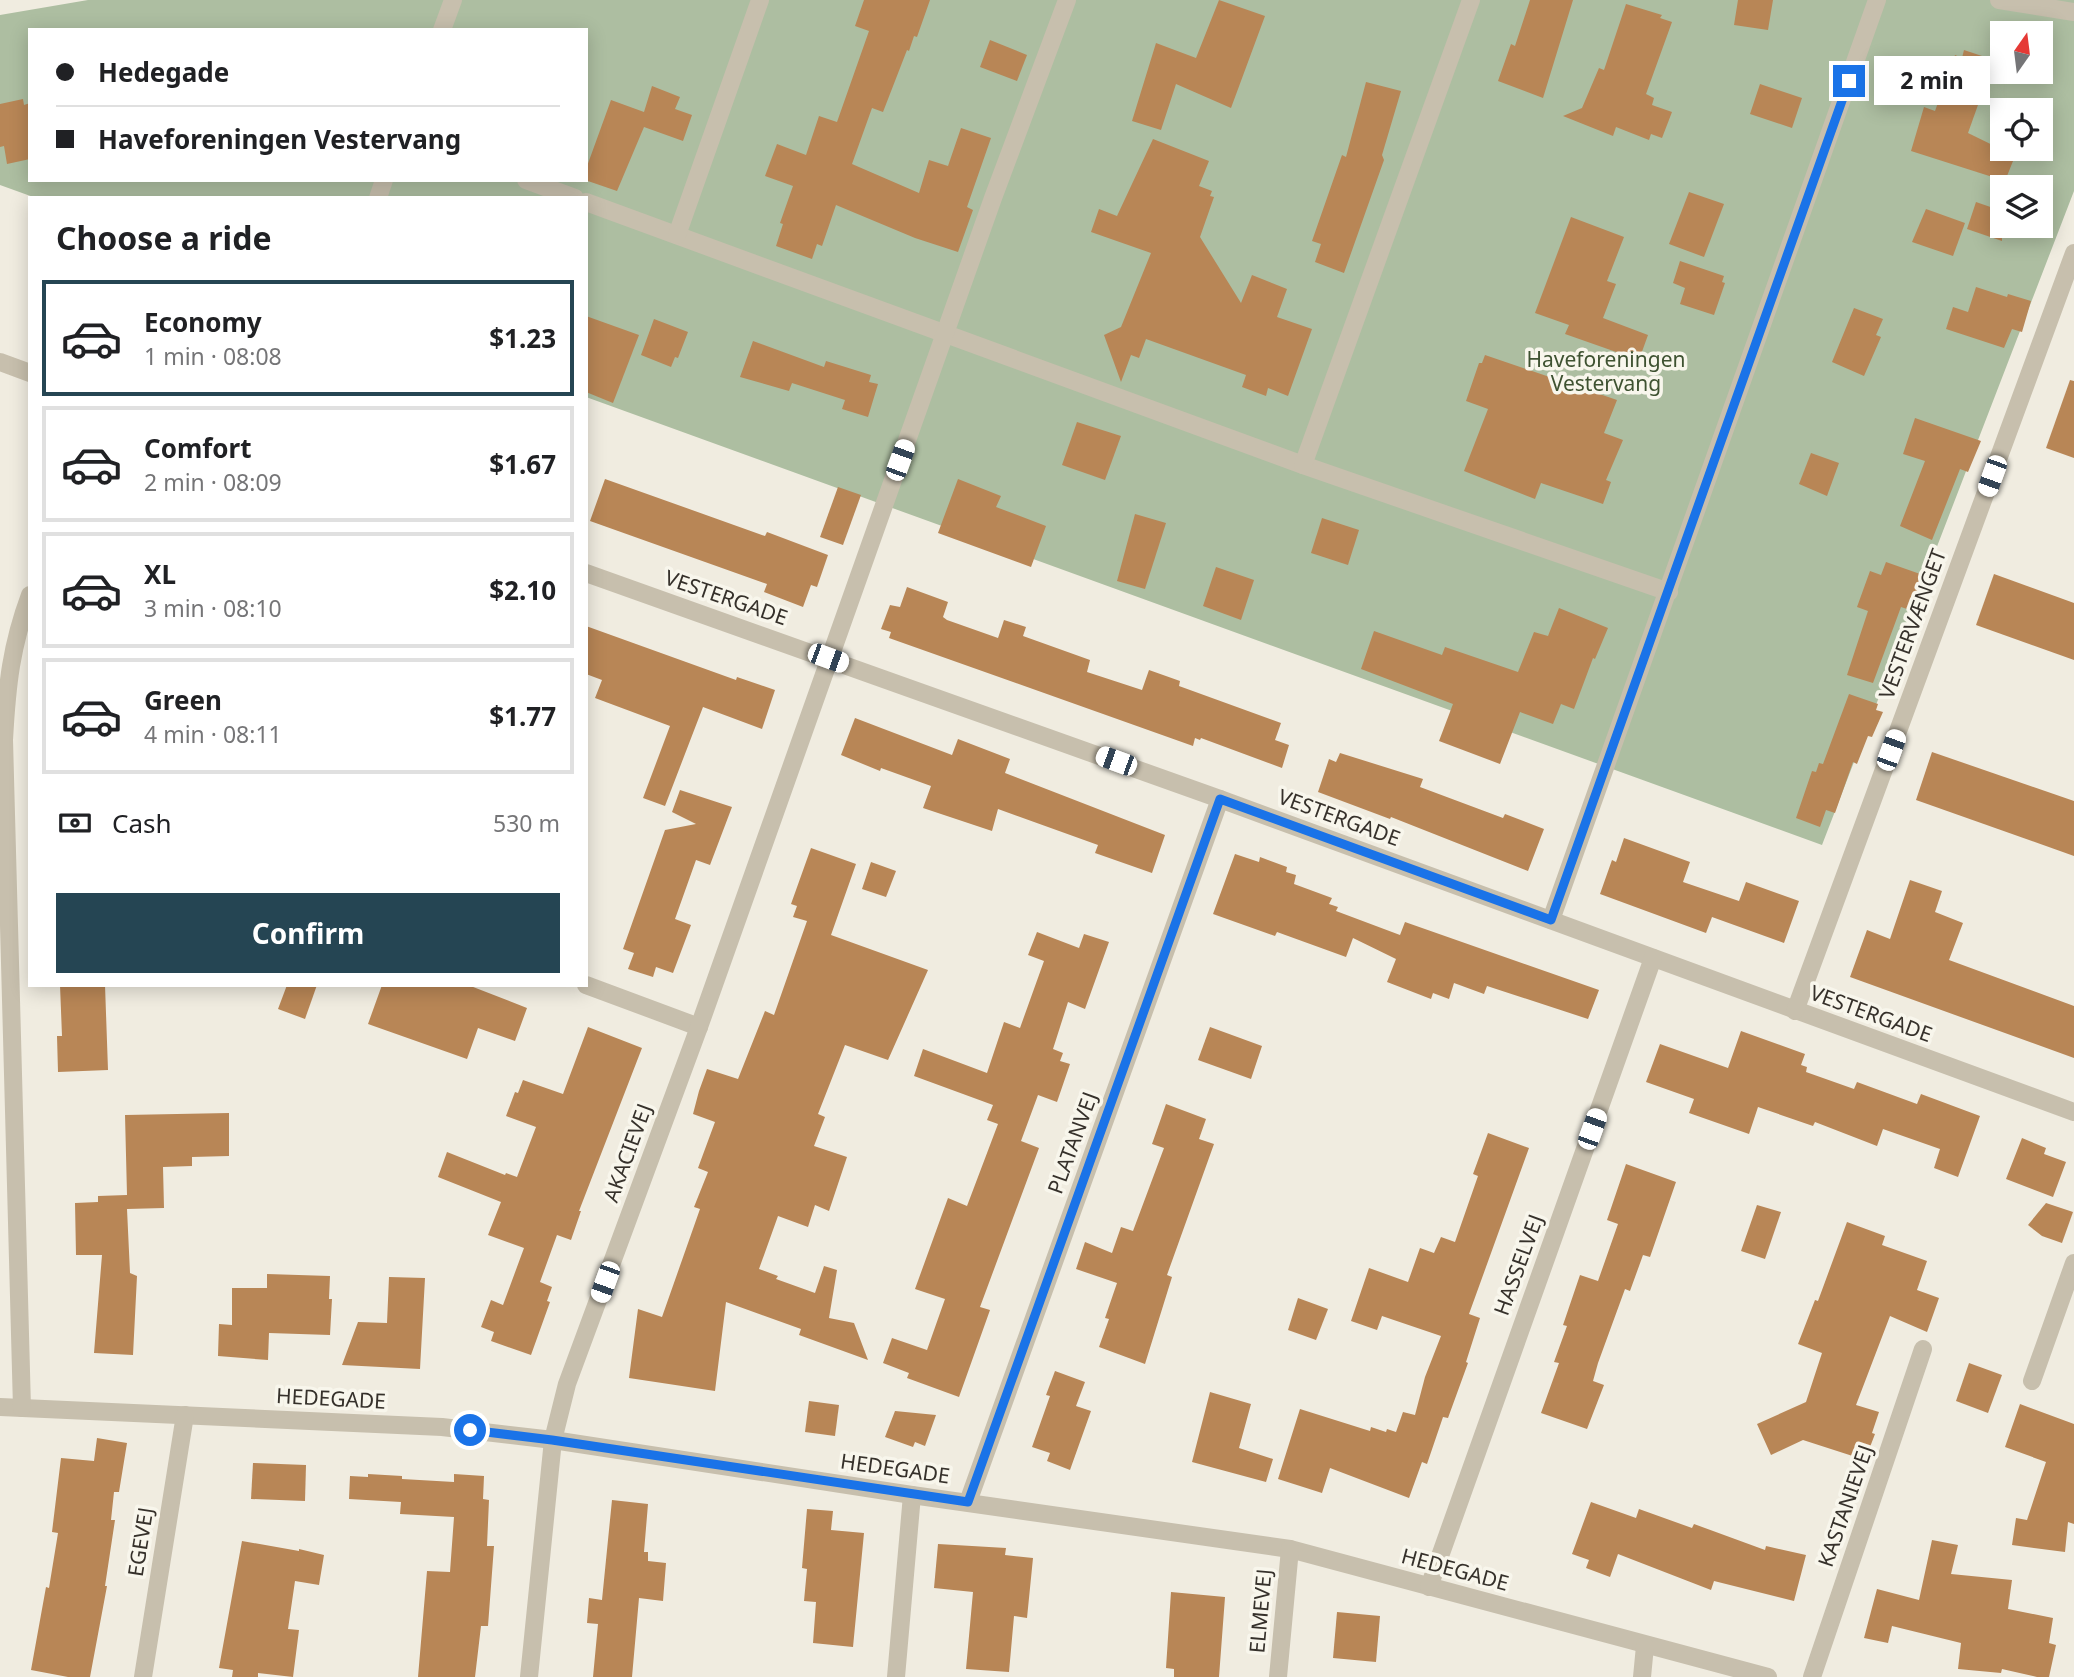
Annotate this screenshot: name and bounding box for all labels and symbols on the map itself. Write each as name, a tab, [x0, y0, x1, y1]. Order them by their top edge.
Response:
north arrow	[1990, 21, 2053, 84]
callout: 2 min	[1874, 56, 1989, 106]
route end	[1833, 65, 1865, 97]
park label: Haveforeningen Vestervang	[1527, 345, 1686, 397]
car	[883, 437, 918, 483]
car	[1975, 453, 2010, 499]
street label: VESTERVÆNGET	[1872, 544, 1952, 703]
street label: VESTERGADE	[661, 563, 791, 631]
car	[805, 641, 852, 675]
car	[1874, 727, 1909, 773]
car	[1093, 744, 1140, 778]
street label: VESTERGADE	[1274, 782, 1404, 852]
street label: VESTERGADE	[1806, 978, 1936, 1048]
street label: PLATANVEJ	[1041, 1088, 1103, 1197]
street label: AKACIEVEJ	[596, 1100, 658, 1206]
car	[1575, 1106, 1610, 1152]
street label: HASSELVEJ	[1487, 1210, 1549, 1319]
car	[588, 1259, 623, 1305]
street label: HEDEGADE	[275, 1381, 387, 1415]
route start	[454, 1414, 486, 1446]
street label: KASTANIEVEJ	[1811, 1441, 1879, 1571]
street label: HEDEGADE	[839, 1446, 952, 1490]
street label: EGEVEJ	[121, 1505, 159, 1579]
street label: HEDEGADE	[1399, 1541, 1512, 1597]
street label: ELMEVEJ	[1242, 1568, 1278, 1654]

